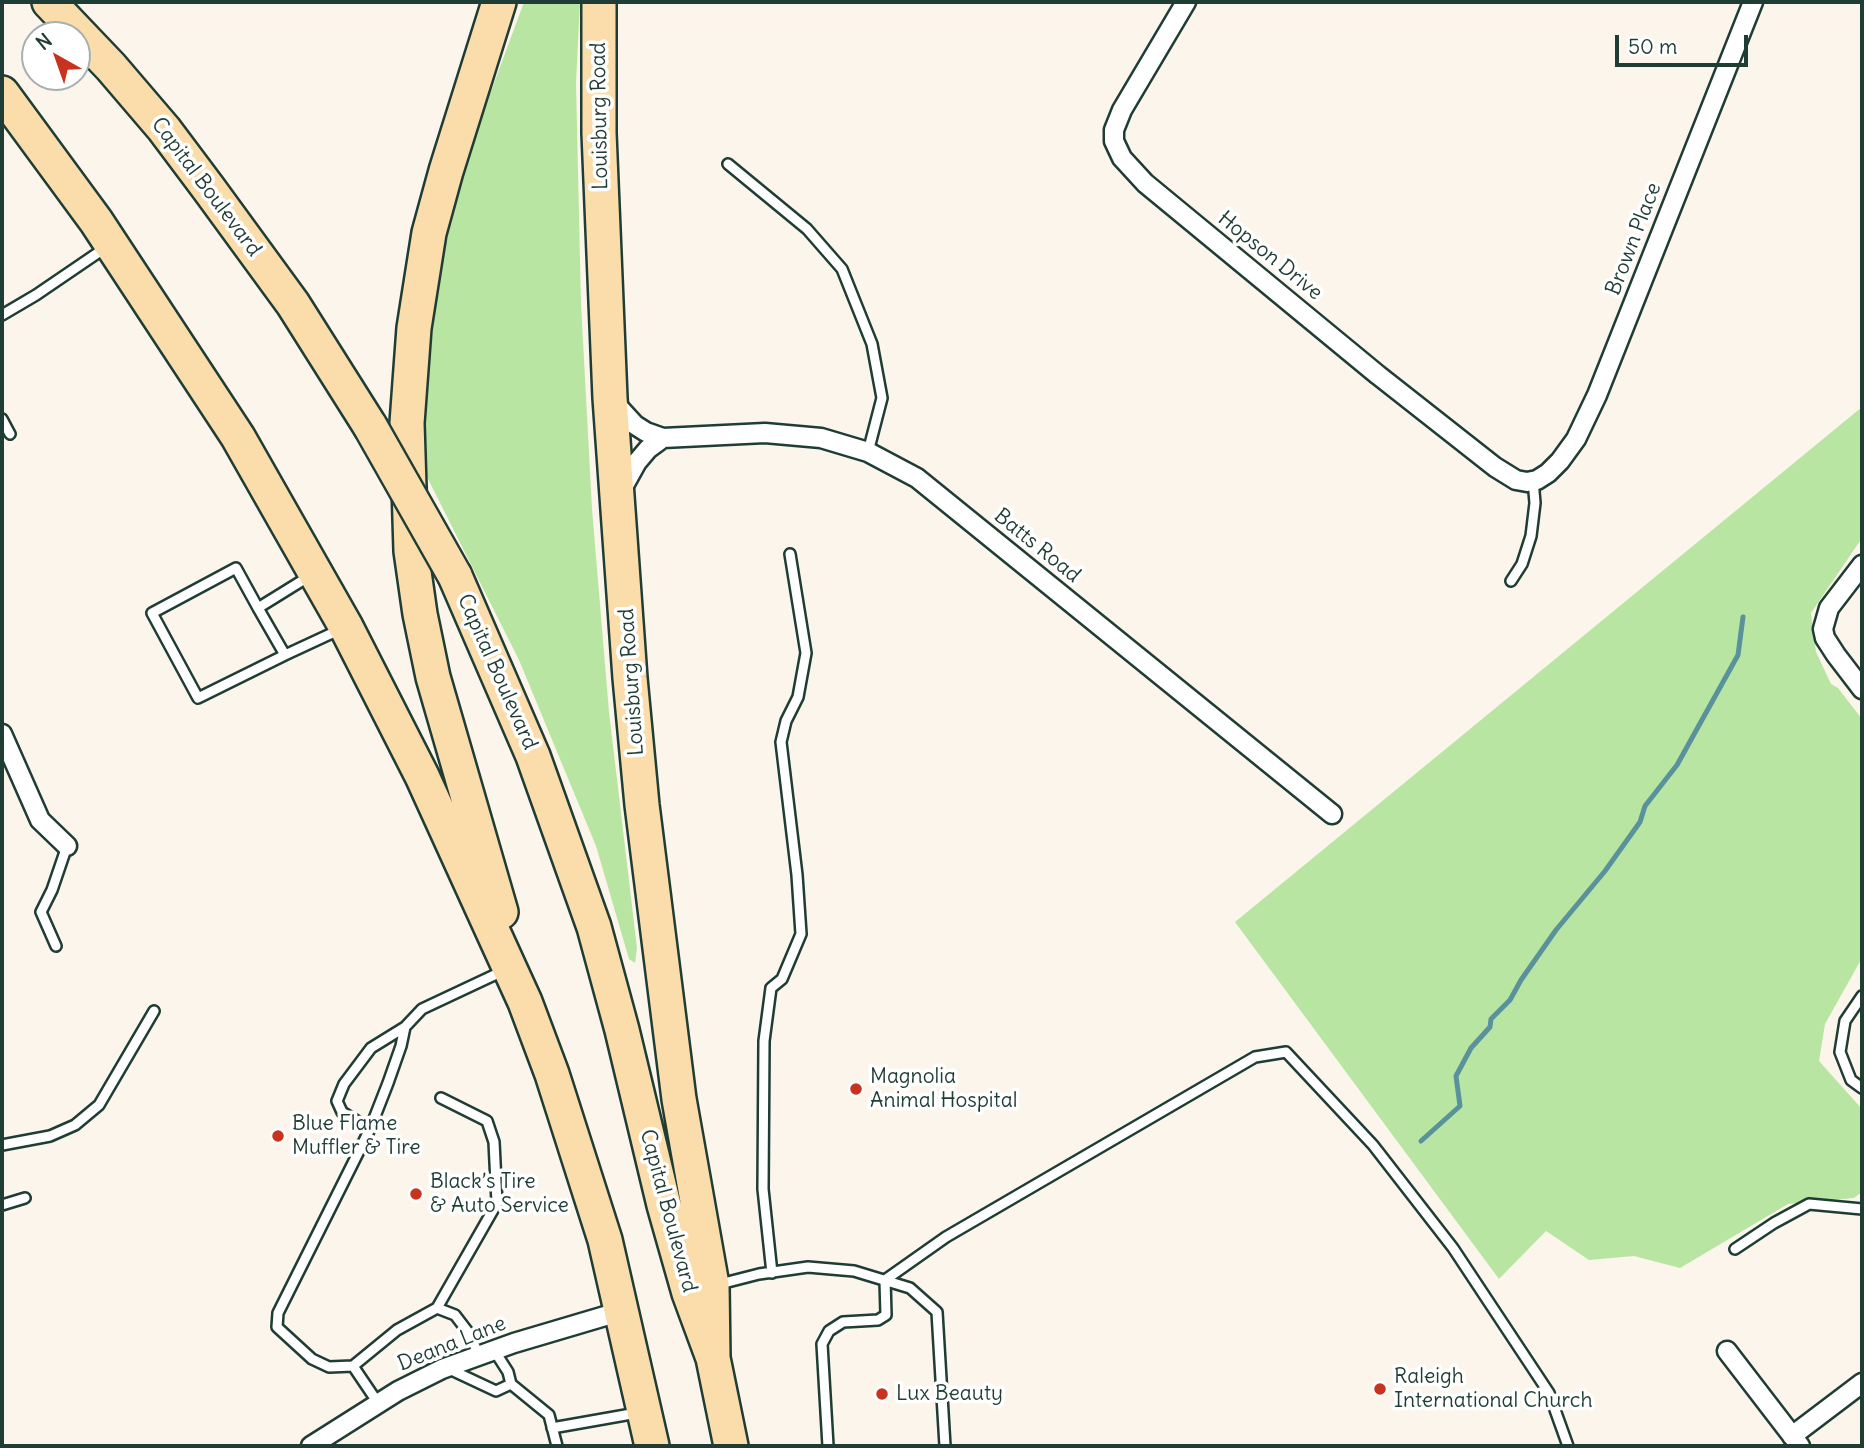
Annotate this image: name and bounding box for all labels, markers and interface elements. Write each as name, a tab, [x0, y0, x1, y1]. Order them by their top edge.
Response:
north arrow	[21, 21, 91, 91]
scale bar	[1619, 21, 1752, 65]
text: N	[31, 28, 57, 55]
text: 50 m	[1628, 33, 1677, 60]
street label: Louisburg Road	[586, 42, 614, 190]
street label: Capital Boulevard	[145, 112, 267, 262]
street label: Brown Place	[1601, 179, 1667, 299]
street label: Hopson Drive	[1213, 206, 1327, 306]
street label: Batts Road	[989, 504, 1085, 588]
street label: Capital Boulevard	[451, 590, 543, 754]
street label: Louisburg Road	[614, 607, 650, 757]
place label: Magnolia Animal Hospital	[870, 1064, 1017, 1114]
marker: Magnolia Animal Hospital	[848, 1081, 864, 1097]
place label: Blue Flame Muffler & Tire	[292, 1111, 420, 1161]
street label: Capital Boulevard	[634, 1127, 702, 1295]
marker: Blue Flame Muffler & Tire	[270, 1128, 286, 1144]
place label: Black’s Tire & Auto Service	[430, 1169, 569, 1219]
marker: Black’s Tire & Auto Service	[408, 1186, 424, 1202]
street label: Deana Lane	[394, 1311, 510, 1377]
place label: Raleigh International Church	[1394, 1364, 1593, 1414]
place label: Lux Beauty	[896, 1381, 1003, 1407]
marker: Raleigh International Church	[1372, 1381, 1388, 1397]
marker: Lux Beauty	[874, 1386, 890, 1402]

